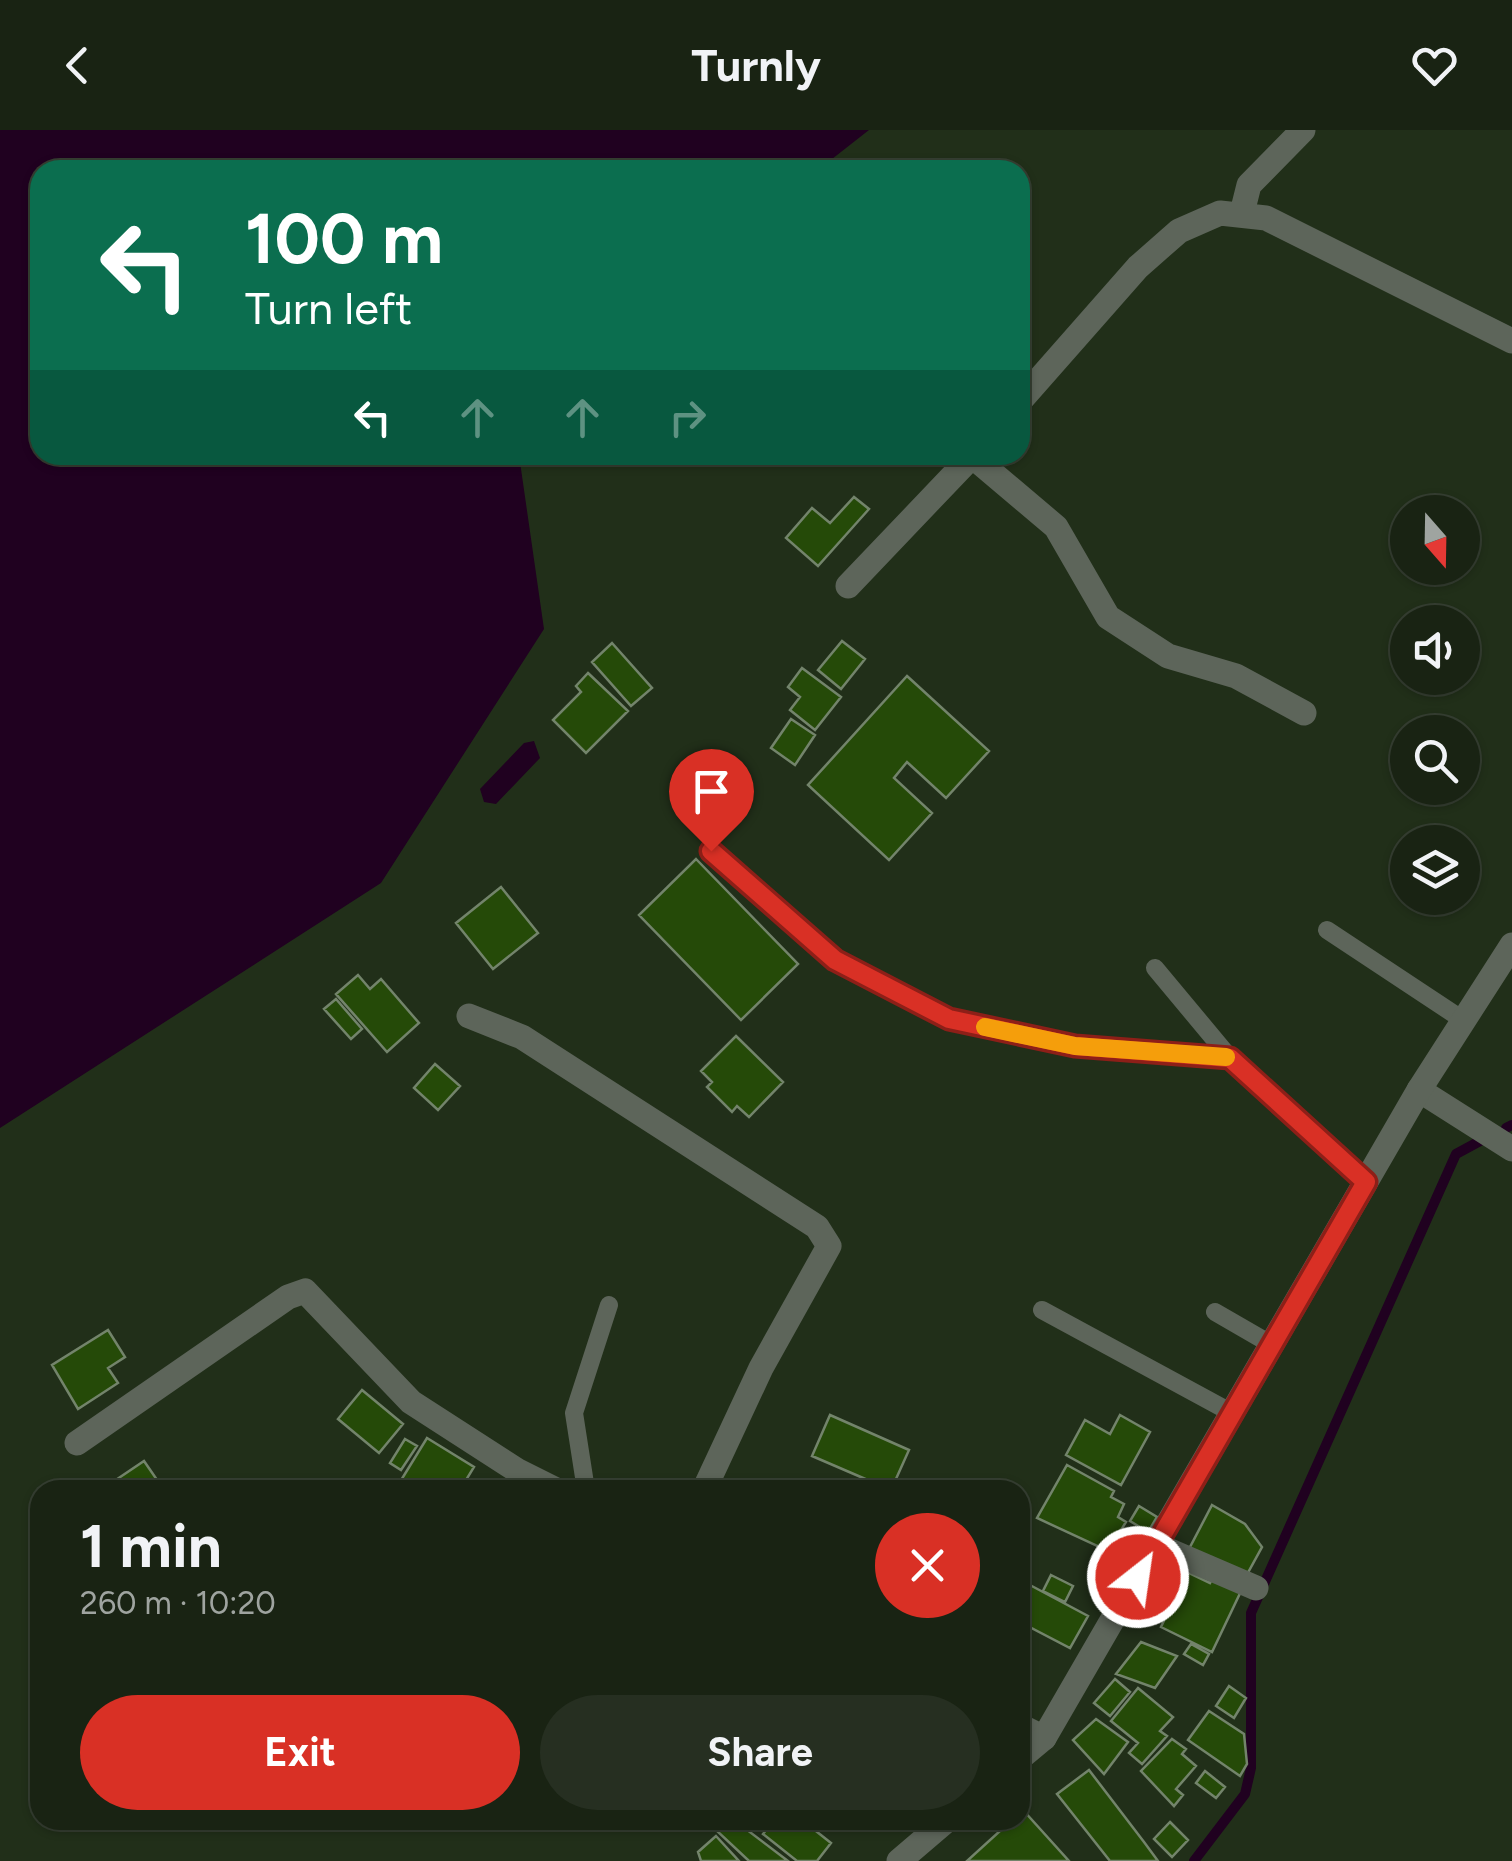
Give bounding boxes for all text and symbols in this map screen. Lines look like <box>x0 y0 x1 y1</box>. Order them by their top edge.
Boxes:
icon: back <box>50 38 105 93</box>
text: Turnly <box>691 38 821 92</box>
icon: heart <box>1407 38 1462 93</box>
text: 100 m <box>245 196 443 281</box>
icon: left <box>80 200 210 330</box>
text: Turn left <box>245 281 412 335</box>
icon: left <box>345 390 400 445</box>
icon: ahead <box>450 390 505 445</box>
icon: ahead <box>555 390 610 445</box>
icon: right <box>660 390 715 445</box>
north arrow <box>1390 495 1480 585</box>
map controls <box>1390 495 1480 915</box>
button: sound <box>1390 605 1480 695</box>
button: search <box>1390 715 1480 805</box>
pin <box>669 749 754 852</box>
icon: arrive <box>684 764 739 819</box>
button: layers <box>1390 825 1480 915</box>
text: 1 min <box>80 1510 222 1582</box>
button: close <box>875 1513 980 1618</box>
position arrow <box>1086 1525 1190 1629</box>
text: 260 m · 10:20 <box>80 1584 276 1622</box>
button: Exit <box>80 1695 520 1810</box>
button: Share <box>540 1695 980 1810</box>

